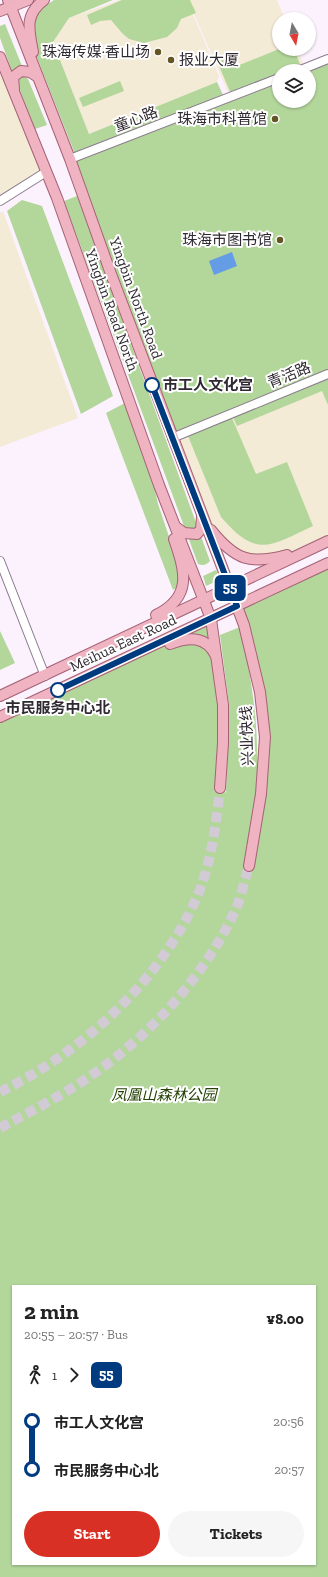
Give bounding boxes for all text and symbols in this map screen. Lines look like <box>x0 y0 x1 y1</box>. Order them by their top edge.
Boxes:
north arrow <box>272 12 316 56</box>
map controls <box>272 12 316 108</box>
place label: 珠海传媒·香山场 <box>42 43 150 61</box>
marker: 珠海传媒·香山场 <box>153 47 163 57</box>
place label: 报业大厦 <box>179 51 239 69</box>
marker: 报业大厦 <box>166 55 176 65</box>
button: layers <box>272 64 316 108</box>
street label: 童心路 <box>112 103 160 135</box>
place label: 珠海市科普馆 <box>177 110 267 128</box>
marker: 珠海市科普馆 <box>270 114 280 124</box>
place label: 珠海市图书馆 <box>182 231 272 249</box>
street label: Yingbin North Road <box>105 234 167 362</box>
marker: 珠海市图书馆 <box>275 235 285 245</box>
street label: Yingbin Road North <box>81 246 143 374</box>
street label: 青活路 <box>265 358 313 392</box>
place label: 市工人文化宫 <box>163 376 253 394</box>
marker: 市工人文化宫 <box>144 377 160 393</box>
line badge: 55 <box>212 575 248 601</box>
text: 55 <box>223 579 237 596</box>
street label: Meihua East Road <box>67 610 180 676</box>
marker: 市民服务中心北 <box>50 682 66 698</box>
place label: 市民服务中心北 <box>5 699 111 717</box>
street label: 兴业快线 <box>237 706 257 766</box>
park label: 凤凰山森林公园 <box>111 1086 218 1104</box>
text: 2 min <box>24 1298 79 1325</box>
text: ¥8.00 <box>266 1310 304 1328</box>
text: 20:55 – 20:57 · Bus <box>24 1327 128 1342</box>
icon: walk <box>24 1364 46 1386</box>
icon: forward <box>63 1364 85 1386</box>
text: 55 <box>99 1366 114 1383</box>
text: 1 <box>52 1368 57 1383</box>
text: 市工人文化宫 <box>54 1414 144 1432</box>
text: 20:56 <box>273 1414 304 1429</box>
text: 市民服务中心北 <box>54 1462 159 1480</box>
text: 20:57 <box>274 1462 304 1477</box>
button: Start <box>24 1511 160 1557</box>
button: Tickets <box>168 1511 304 1557</box>

